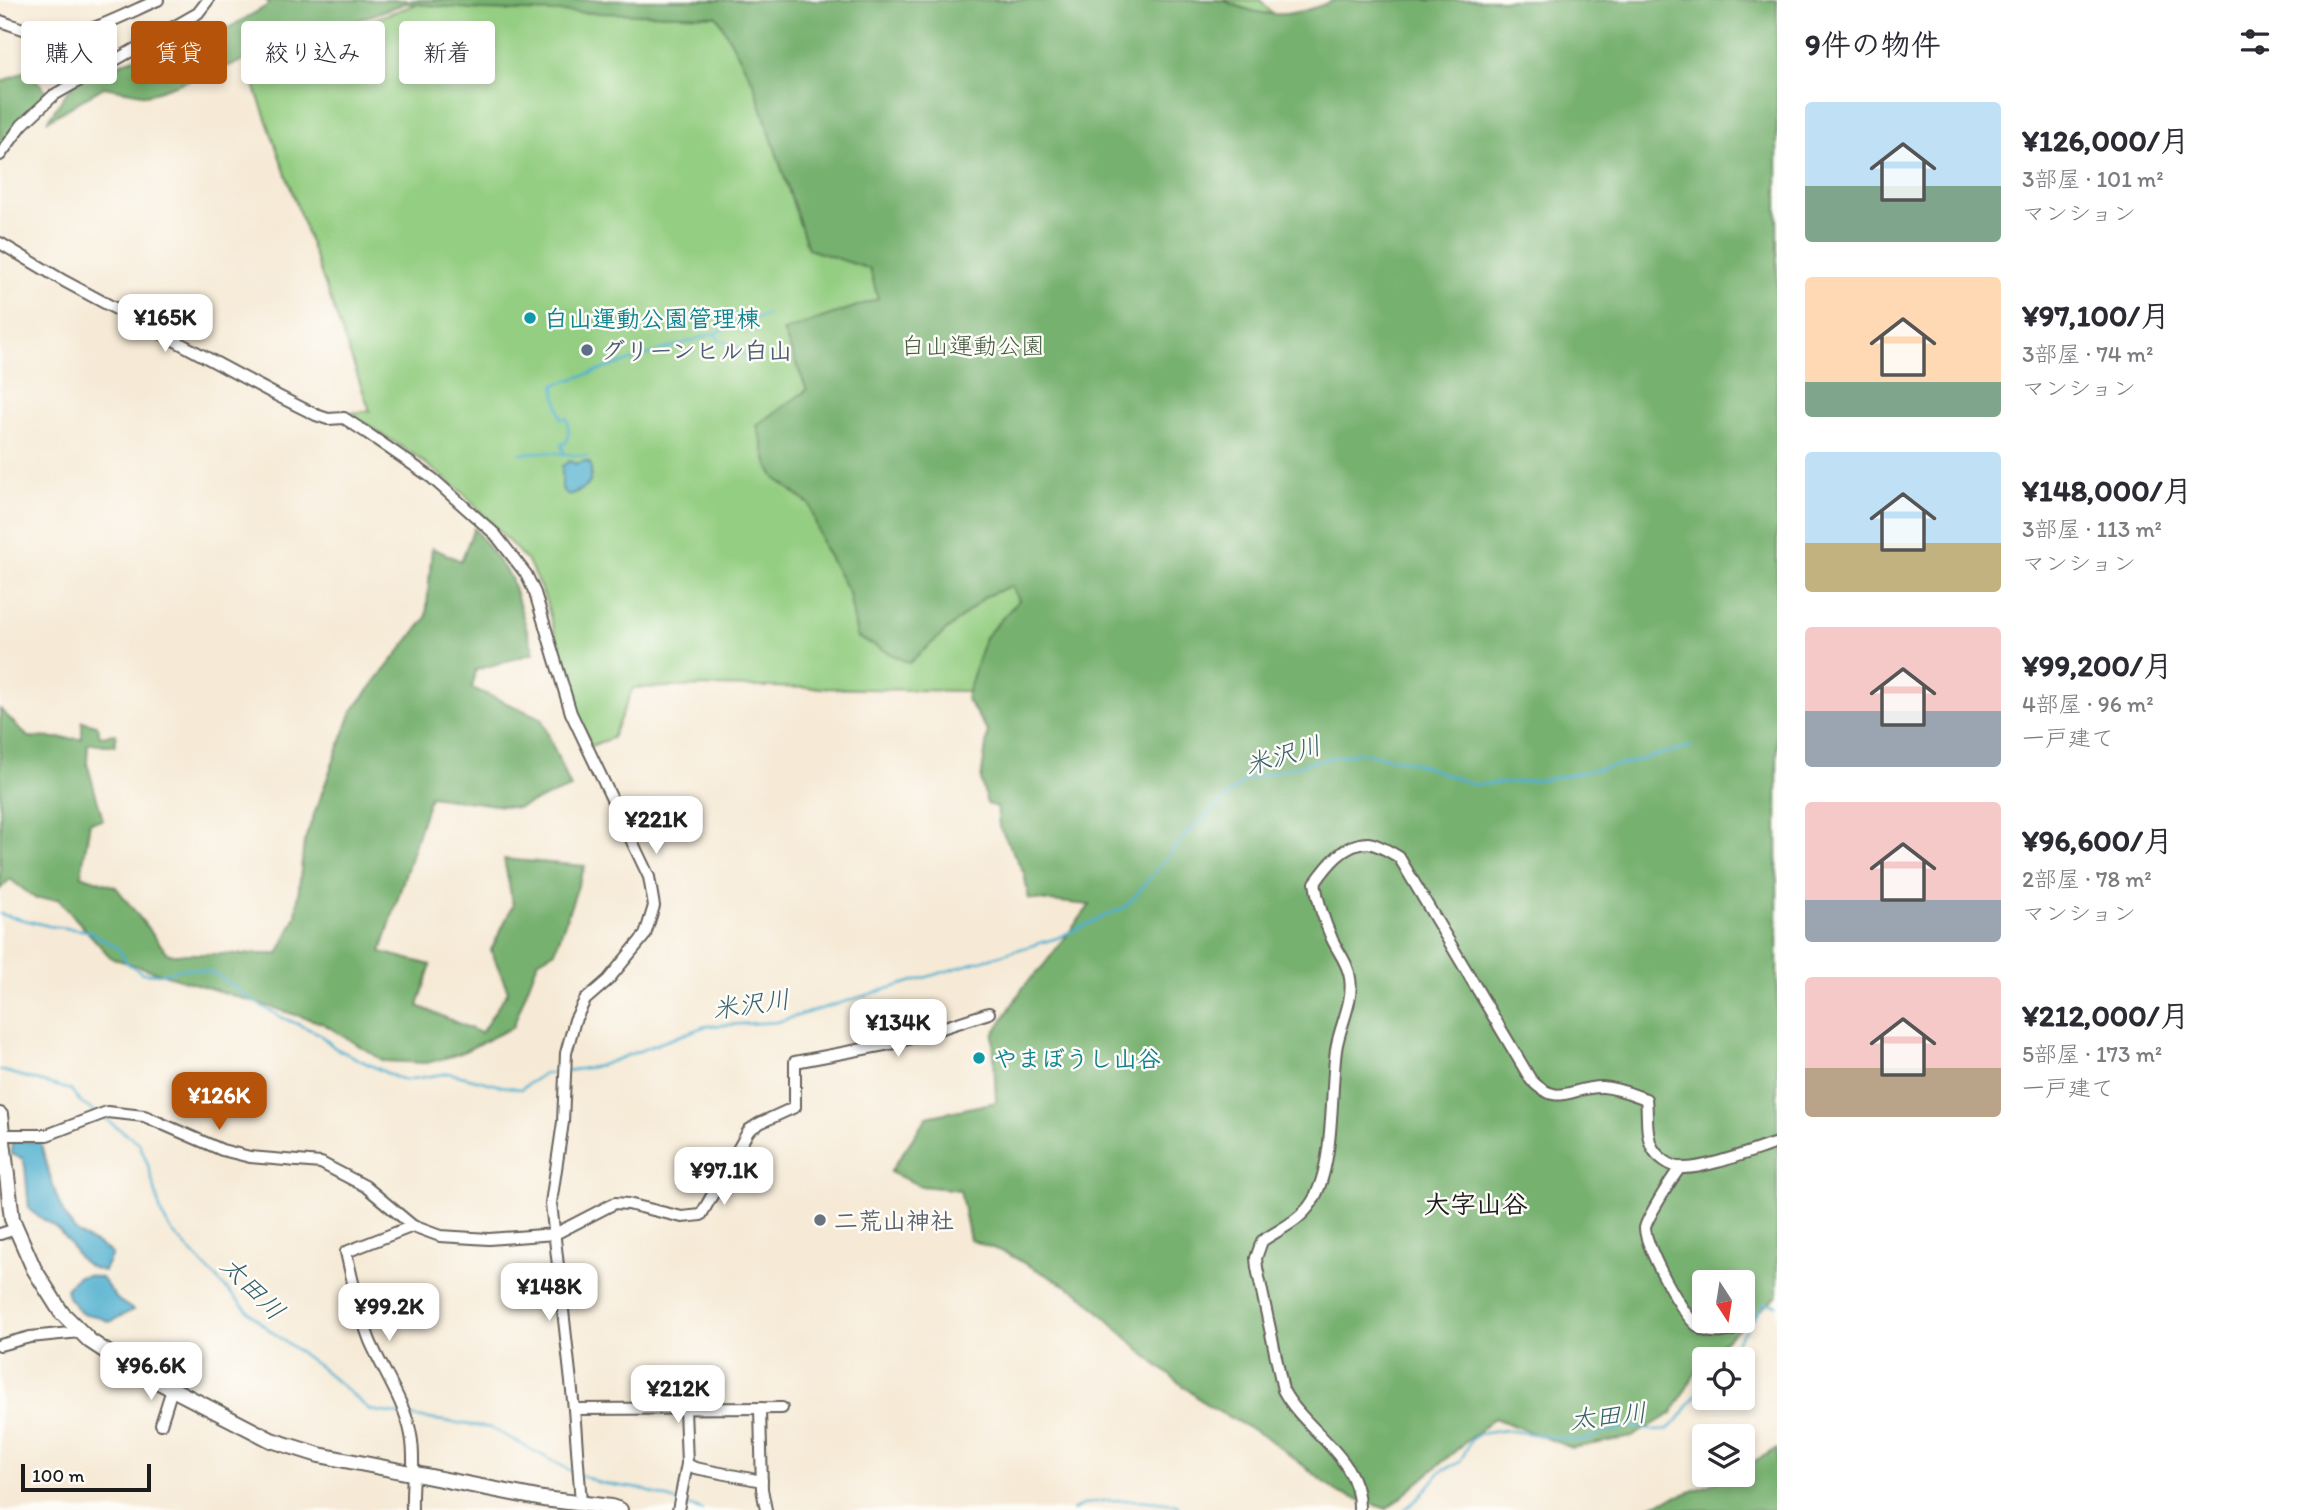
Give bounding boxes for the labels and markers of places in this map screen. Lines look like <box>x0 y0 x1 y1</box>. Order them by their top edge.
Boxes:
pin: ¥165K <box>116 294 214 354</box>
place label: 白山運動公園管理棟 <box>544 304 761 333</box>
marker: 白山運動公園管理棟 <box>522 310 538 326</box>
place label: グリーンヒル白山 <box>601 336 792 365</box>
marker: グリーンヒル白山 <box>579 342 595 358</box>
pin: ¥221K <box>607 796 705 856</box>
pin: ¥134K <box>849 1000 947 1059</box>
place label: やまぼうし山谷 <box>993 1044 1161 1073</box>
marker: やまぼうし山谷 <box>971 1050 987 1066</box>
pin: ¥126K <box>170 1072 268 1132</box>
pin: ¥97.1K <box>667 1148 781 1207</box>
place label: 二荒山神社 <box>834 1206 954 1235</box>
marker: 二荒山神社 <box>812 1212 828 1228</box>
pin: ¥148K <box>500 1264 598 1323</box>
pin: ¥99.2K <box>332 1284 446 1343</box>
pin: ¥96.6K <box>94 1342 208 1402</box>
pin: ¥212K <box>629 1366 727 1425</box>

